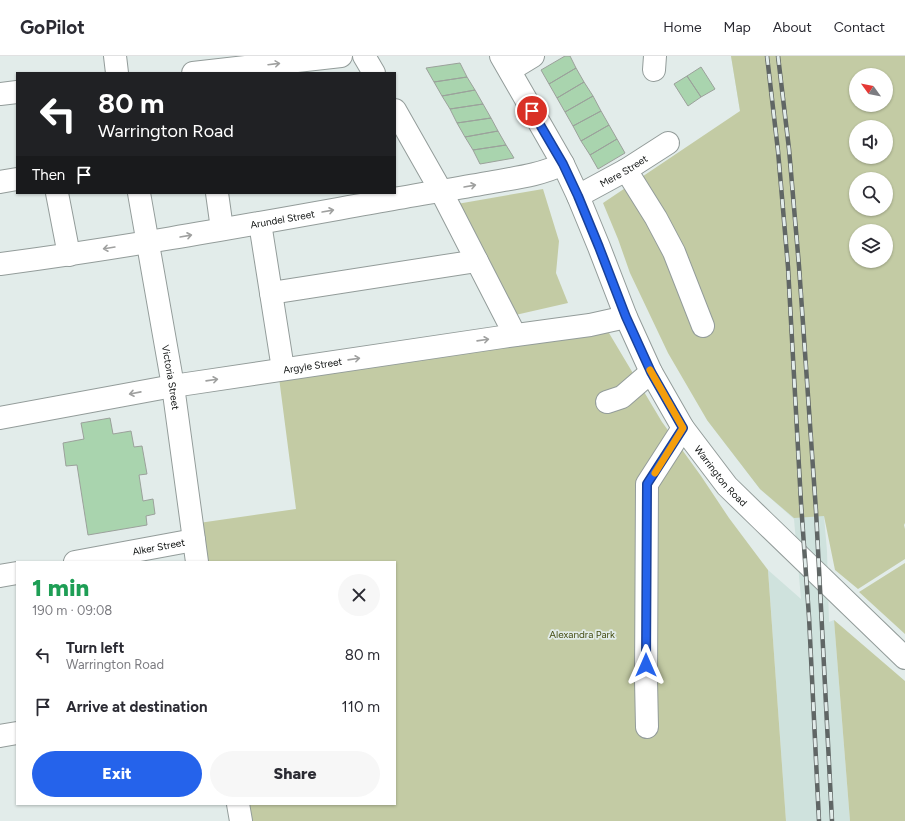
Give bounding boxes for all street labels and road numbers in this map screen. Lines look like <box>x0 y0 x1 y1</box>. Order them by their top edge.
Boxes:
street label: Mere Street <box>597 152 650 190</box>
street label: Arundel Street <box>249 207 316 231</box>
street label: Victoria Street <box>159 344 182 411</box>
street label: Argyle Street <box>282 355 343 377</box>
street label: Warrington Road <box>691 443 750 509</box>
street label: Alker Street <box>131 536 186 558</box>

